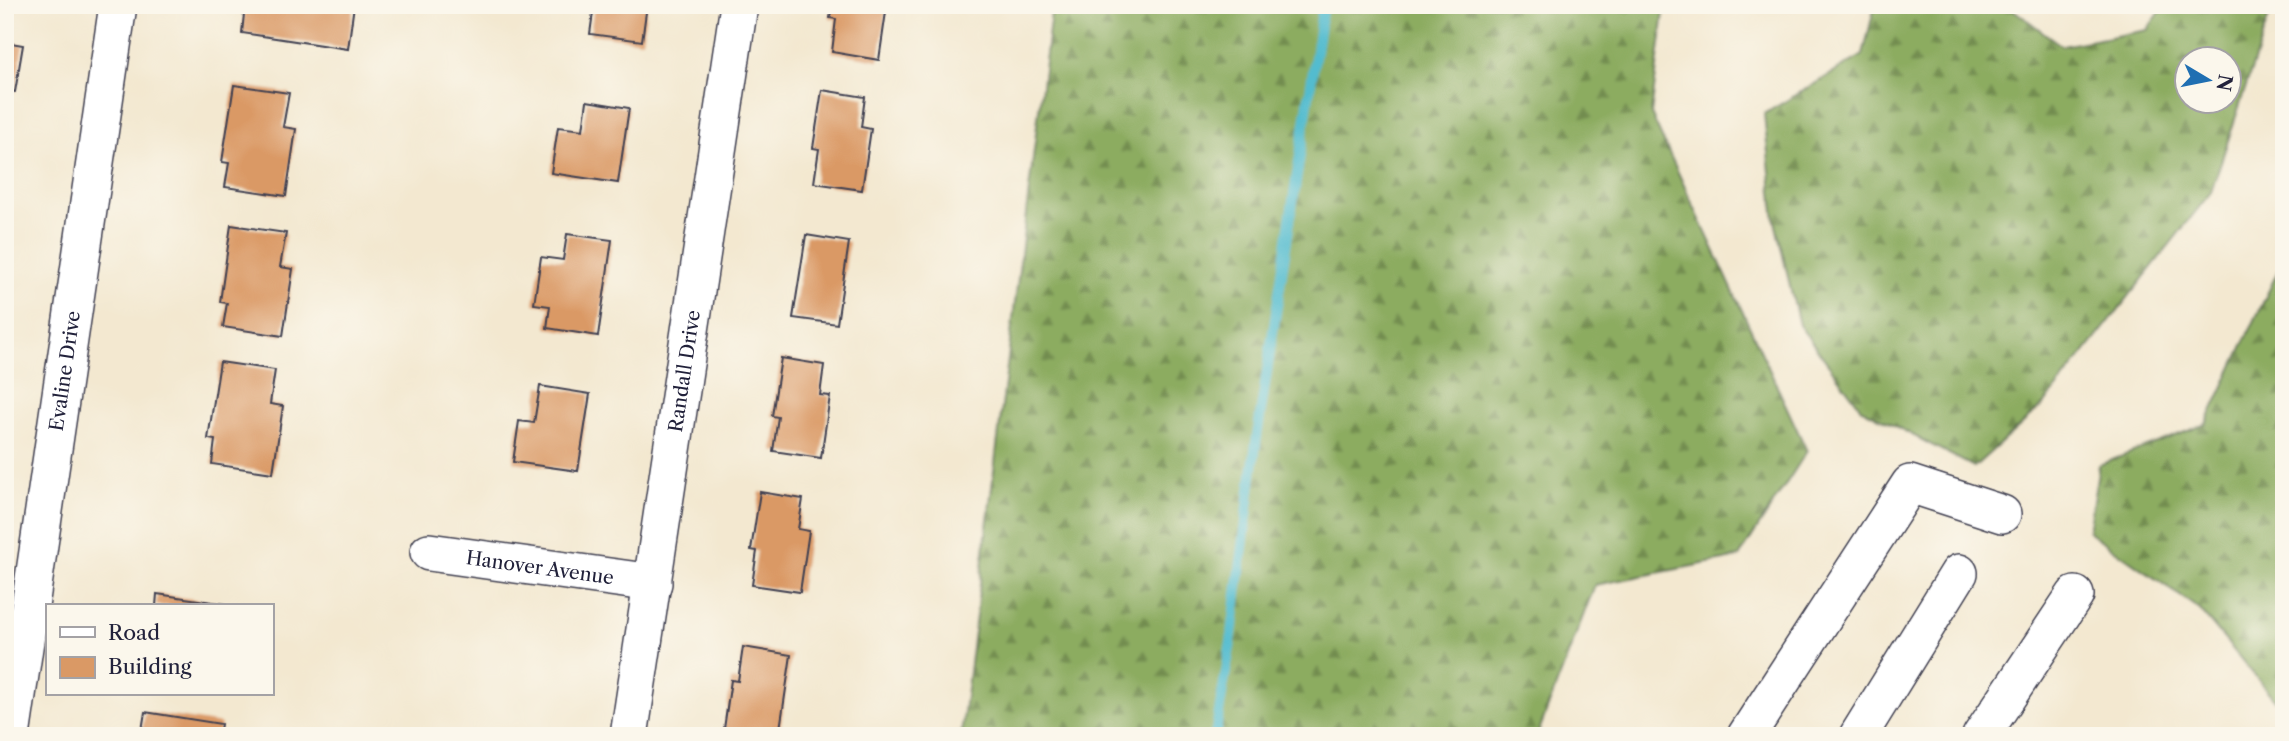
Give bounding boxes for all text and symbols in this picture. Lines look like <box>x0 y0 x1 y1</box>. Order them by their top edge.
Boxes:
north arrow <box>2174 46 2244 116</box>
text: N <box>2211 73 2237 93</box>
street label: Randall Drive <box>663 308 704 434</box>
street label: Evaline Drive <box>44 309 85 433</box>
street label: Hanover Avenue <box>465 546 615 589</box>
legend <box>46 604 273 696</box>
text: Road <box>108 620 160 645</box>
text: Building <box>108 654 193 679</box>

